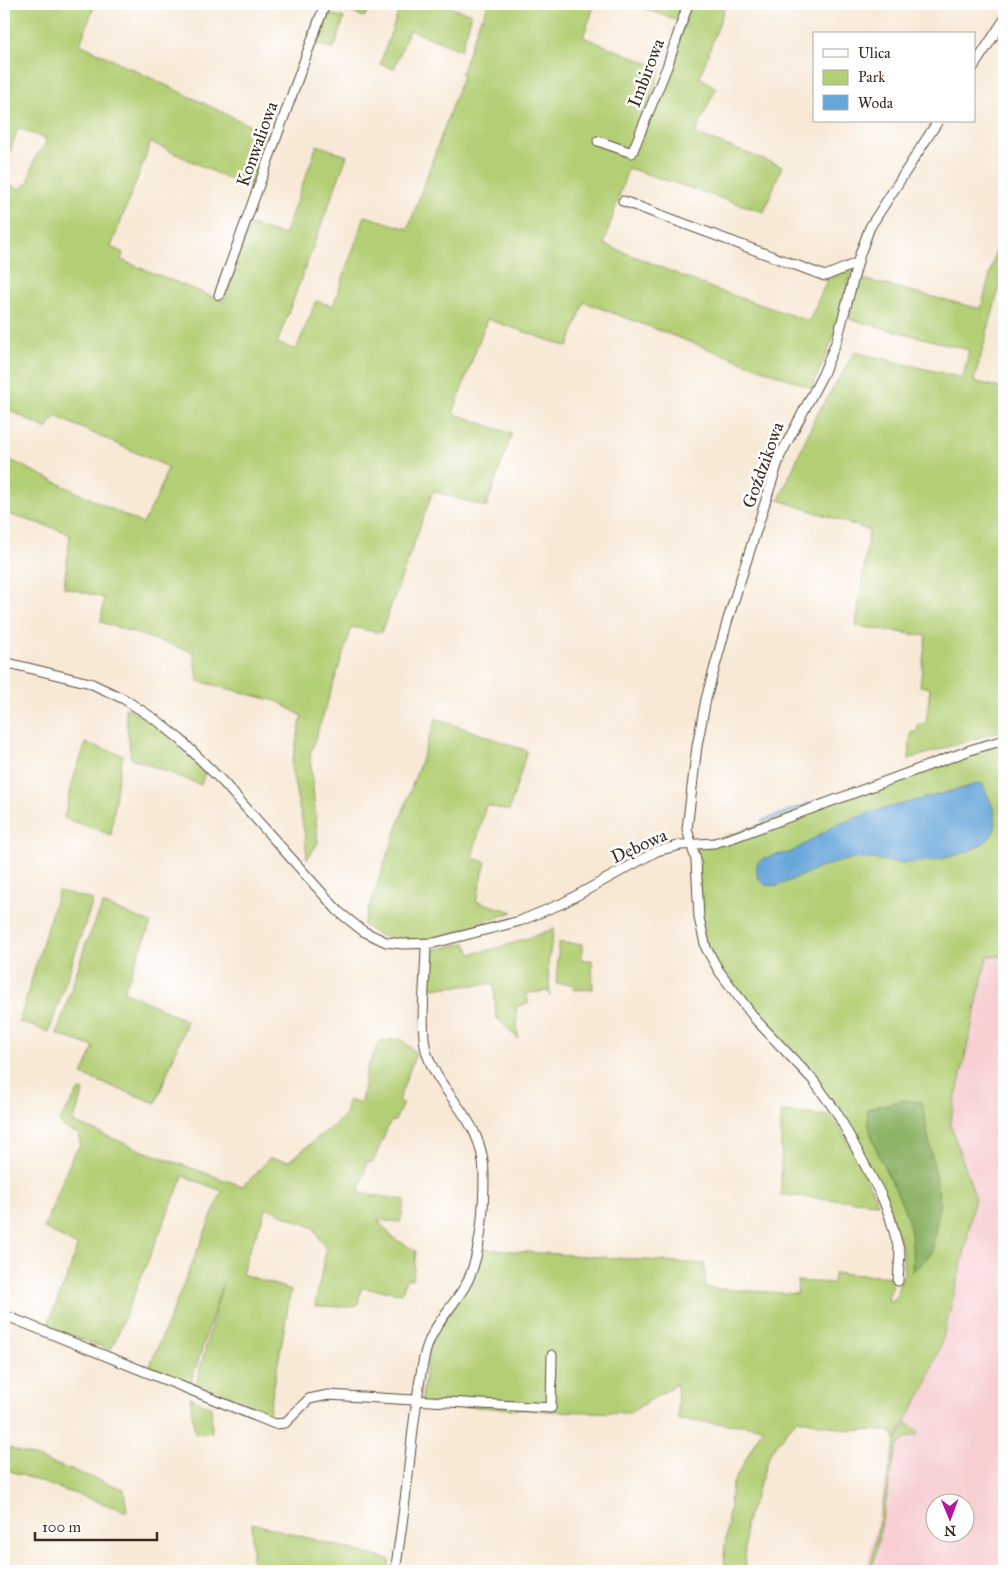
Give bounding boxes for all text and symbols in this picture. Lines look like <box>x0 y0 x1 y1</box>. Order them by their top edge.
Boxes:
legend <box>813 32 976 122</box>
street label: Imbirowa <box>623 35 669 110</box>
text: Ulica <box>858 44 891 62</box>
text: Park <box>858 68 885 86</box>
text: Woda <box>858 94 894 112</box>
street label: Konwaliowa <box>231 98 283 189</box>
street label: Goździkowa <box>737 419 789 511</box>
street label: Dębowa <box>608 824 671 868</box>
north arrow <box>926 1492 976 1542</box>
scale bar <box>35 1510 158 1542</box>
text: 100 m <box>42 1518 82 1536</box>
text: N <box>944 1522 956 1539</box>

